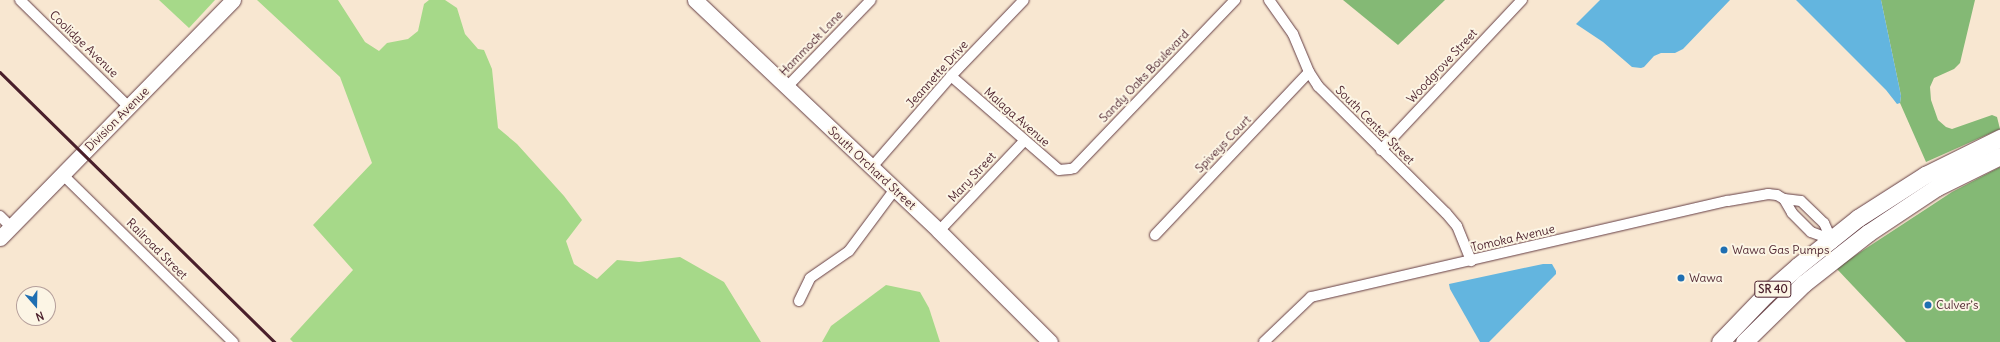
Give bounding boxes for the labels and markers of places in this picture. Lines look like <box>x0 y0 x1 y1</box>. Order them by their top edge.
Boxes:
place label: Wawa Gas Pumps <box>1732 243 1829 257</box>
marker: Wawa Gas Pumps <box>1719 245 1729 255</box>
place label: Wawa <box>1689 271 1723 285</box>
marker: Wawa <box>1676 273 1686 283</box>
place label: Culver's <box>1936 298 1978 312</box>
marker: Culver's <box>1923 300 1933 310</box>

